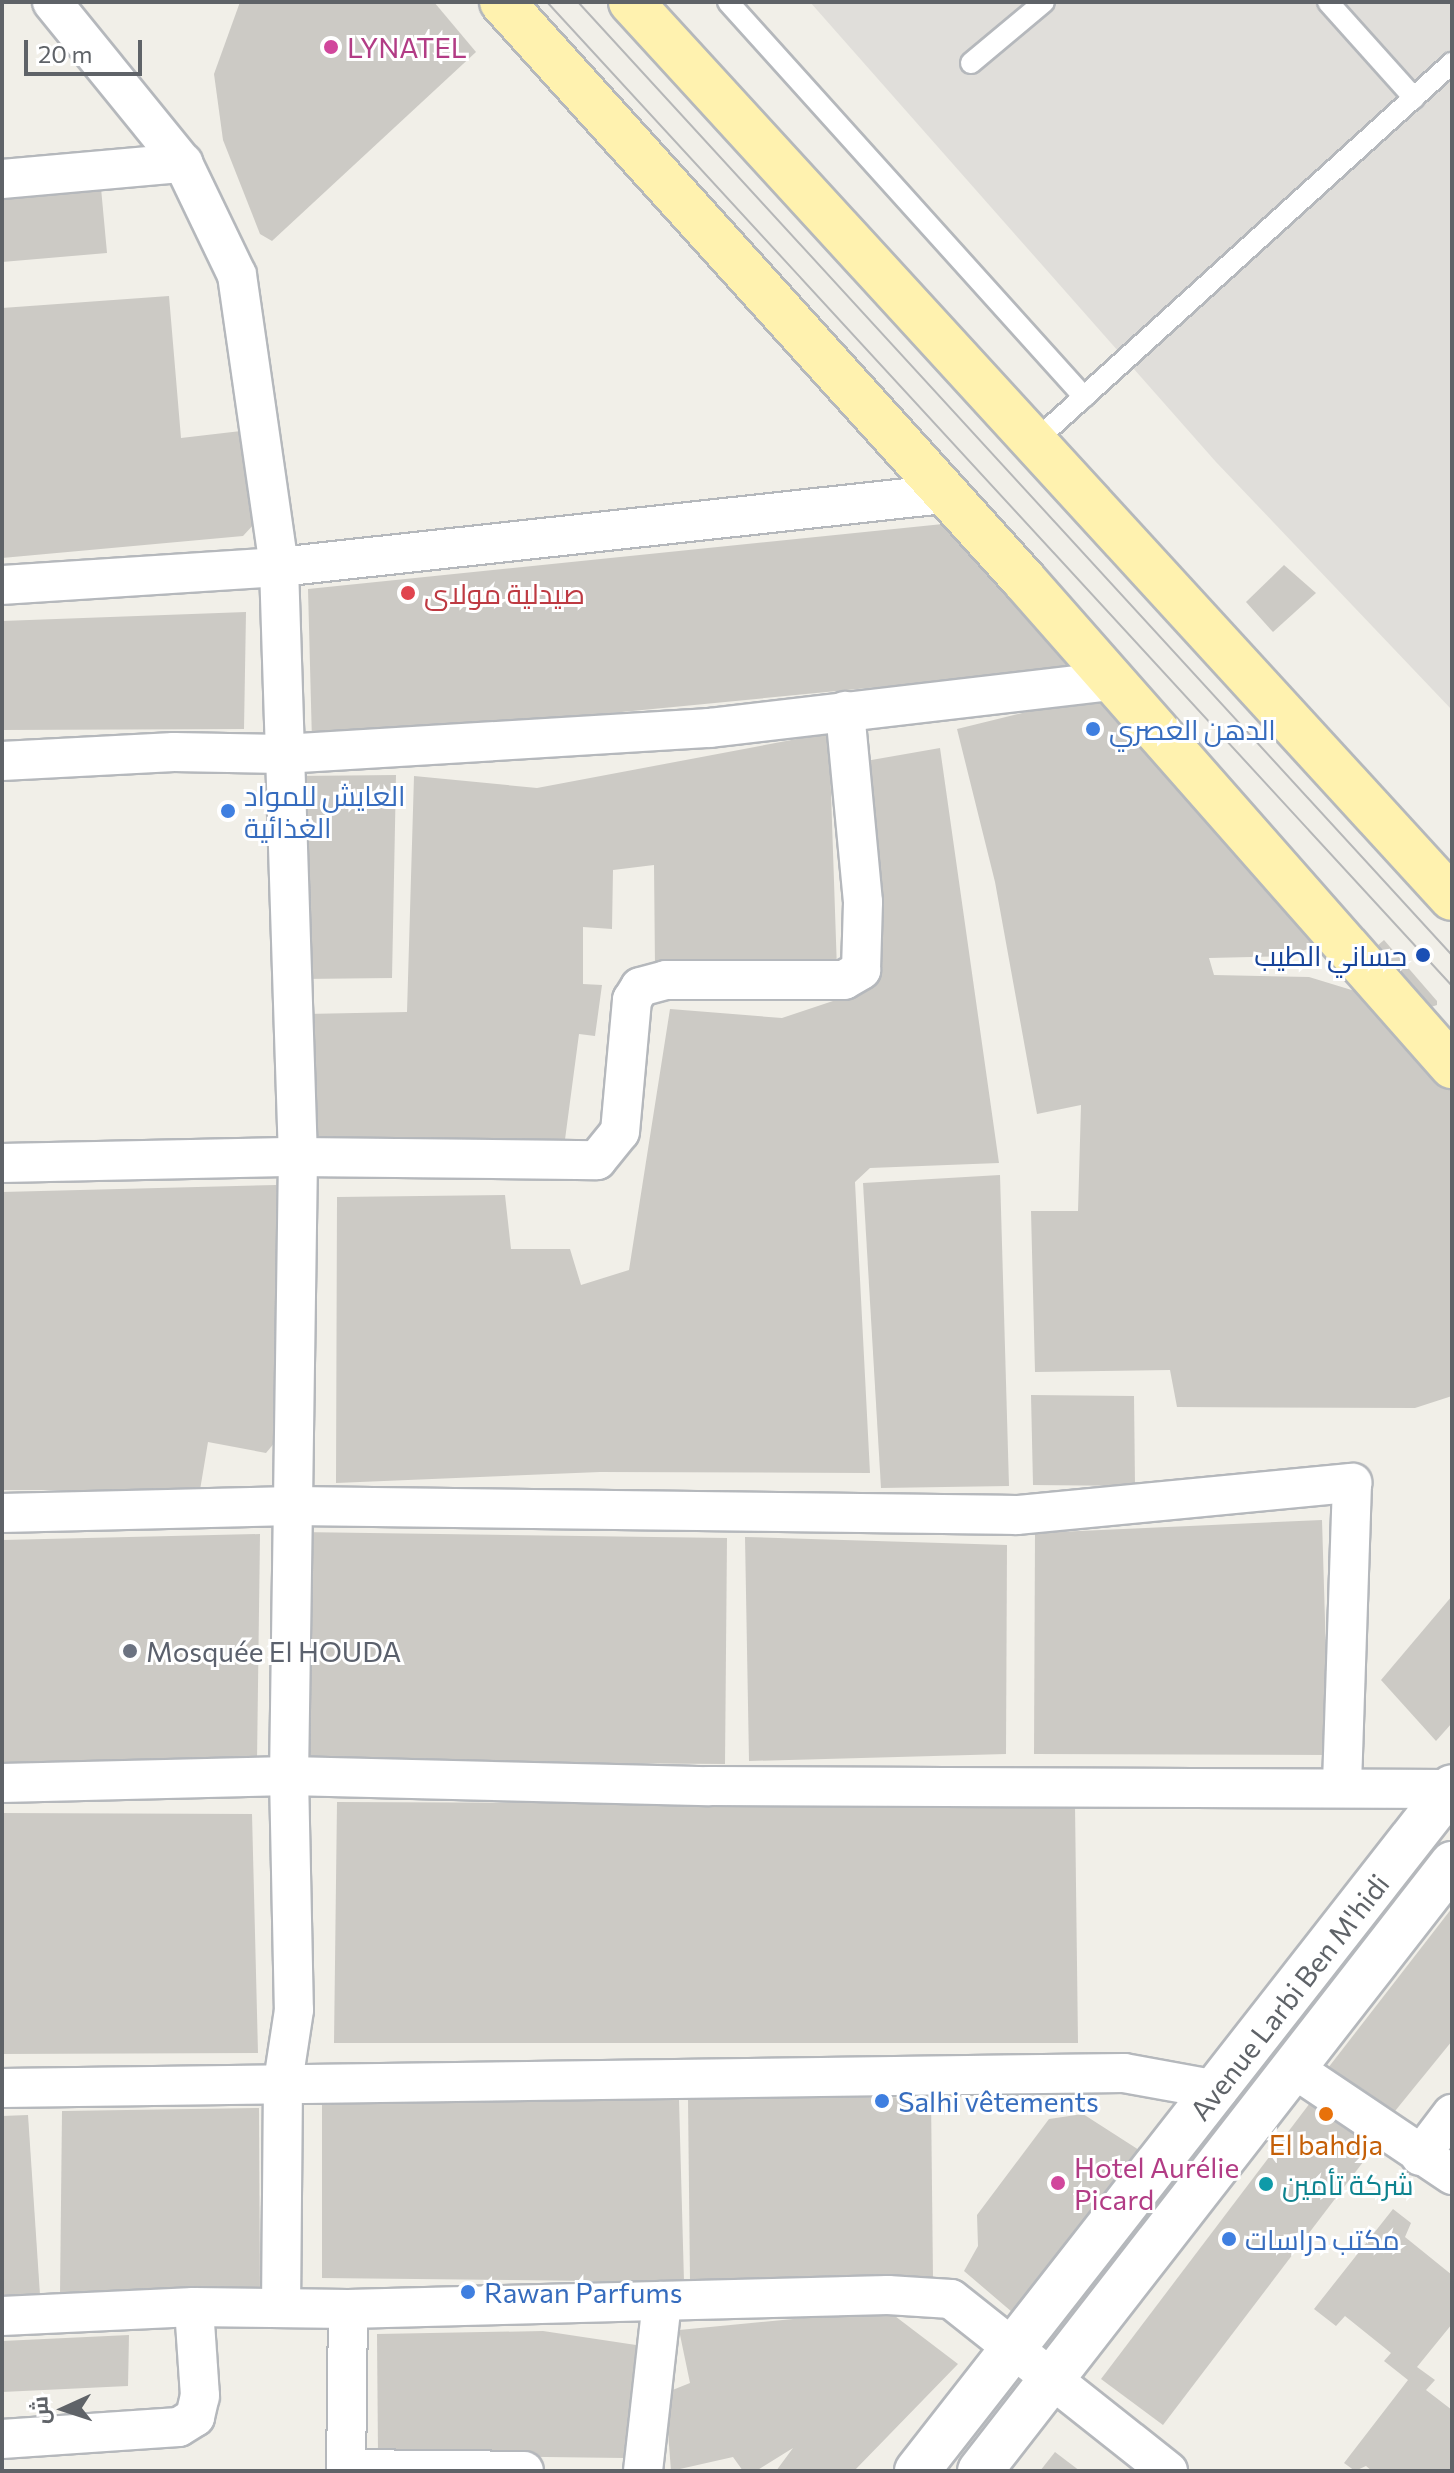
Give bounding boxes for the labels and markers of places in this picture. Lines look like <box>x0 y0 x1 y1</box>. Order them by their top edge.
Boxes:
place label: LYNATEL <box>347 30 467 64</box>
marker: LYNATEL <box>322 38 340 56</box>
place label: صيدلية مولاى <box>424 576 585 610</box>
marker: صيدلية مولاى <box>399 584 417 602</box>
place label: الدهن العصري <box>1109 712 1276 746</box>
marker: الدهن العصري <box>1084 720 1102 738</box>
place label: العايش للمواد الغذائية <box>244 778 405 844</box>
marker: العايش للمواد الغذائية <box>219 802 237 820</box>
place label: حساني الطيب <box>1254 938 1407 972</box>
marker: حساني الطيب <box>1414 946 1432 964</box>
place label: Mosquée El HOUDA <box>146 1634 401 1668</box>
marker: Mosquée El HOUDA <box>121 1642 139 1660</box>
place label: Salhi vêtements <box>898 2084 1099 2118</box>
marker: Salhi vêtements <box>873 2092 891 2110</box>
marker: El bahdja <box>1317 2105 1335 2123</box>
place label: El bahdja <box>1269 2127 1383 2161</box>
place label: Hotel Aurélie Picard <box>1074 2150 1239 2216</box>
place label: شركة تأمين <box>1282 2167 1414 2201</box>
marker: Hotel Aurélie Picard <box>1049 2174 1067 2192</box>
marker: شركة تأمين <box>1257 2175 1275 2193</box>
place label: مكتب دراسات <box>1245 2222 1400 2256</box>
marker: مكتب دراسات <box>1220 2230 1238 2248</box>
place label: Rawan Parfums <box>484 2275 682 2309</box>
marker: Rawan Parfums <box>459 2283 477 2301</box>

